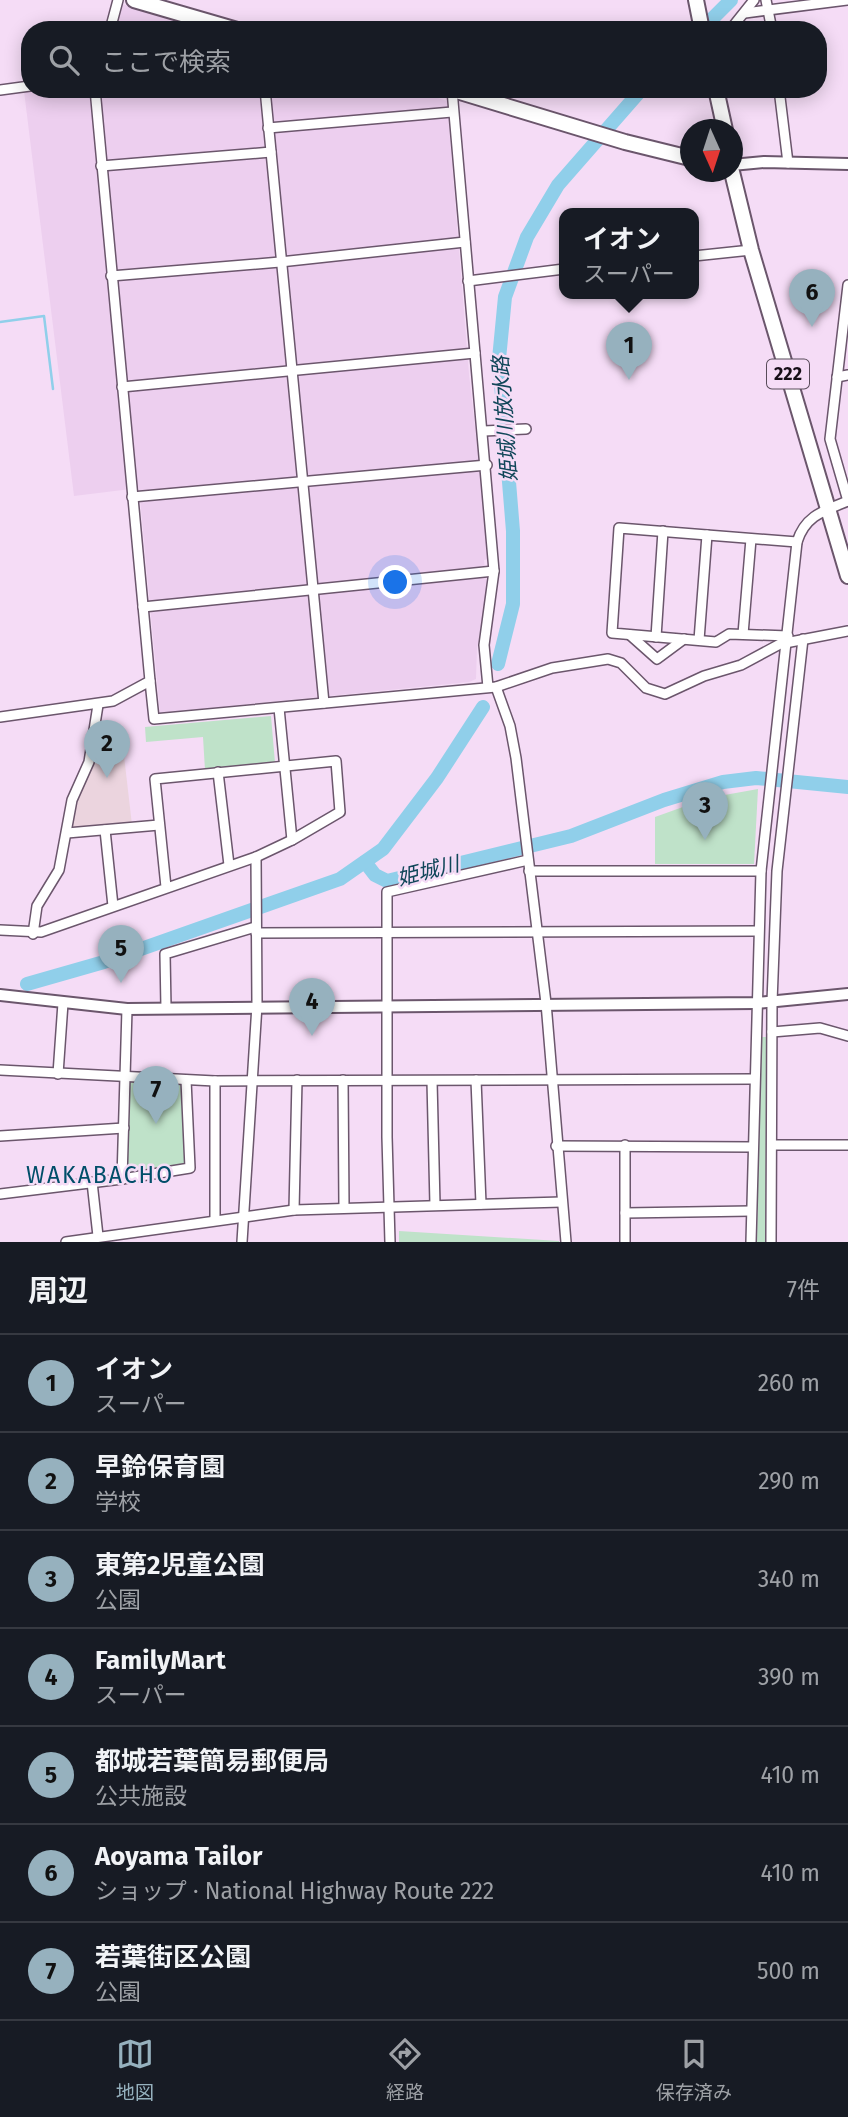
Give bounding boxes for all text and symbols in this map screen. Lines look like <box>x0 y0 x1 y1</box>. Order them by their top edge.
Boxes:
search box <box>21 21 827 98</box>
icon: search <box>45 41 83 79</box>
text: ここで検索 <box>101 47 231 78</box>
north arrow <box>680 119 743 182</box>
popup <box>559 208 699 299</box>
text: イオン <box>583 224 661 255</box>
text: スーパー <box>583 260 675 288</box>
pin: 6 <box>789 269 835 327</box>
pin: 1 <box>606 322 652 380</box>
water label: 姫城川放水路 <box>487 353 522 483</box>
road number: 222 <box>767 360 809 388</box>
your location <box>378 565 412 599</box>
pin: 2 <box>84 720 130 778</box>
pin: 3 <box>682 782 728 840</box>
water label: 姫城川 <box>394 850 464 891</box>
pin: 5 <box>98 925 144 983</box>
pin: 4 <box>289 978 335 1036</box>
pin: 7 <box>133 1066 179 1124</box>
district label: WAKABACHO <box>26 1161 174 1189</box>
text: 周辺 <box>28 1273 88 1309</box>
text: 7件 <box>787 1276 820 1304</box>
text: イオン <box>95 1354 173 1385</box>
text: 1 <box>46 1369 56 1397</box>
text: 260 m <box>758 1369 820 1397</box>
text: スーパー <box>95 1390 187 1418</box>
text: 早鈴保育園 <box>95 1452 225 1483</box>
text: 2 <box>45 1467 57 1495</box>
text: 290 m <box>758 1467 820 1495</box>
text: 学校 <box>95 1488 141 1516</box>
text: 東第2児童公園 <box>95 1550 264 1581</box>
text: 3 <box>45 1565 57 1593</box>
text: 340 m <box>758 1565 820 1593</box>
text: 公園 <box>95 1586 141 1614</box>
text: FamilyMart <box>95 1645 226 1676</box>
text: 4 <box>45 1663 58 1691</box>
text: 390 m <box>758 1663 820 1691</box>
text: スーパー <box>95 1681 187 1709</box>
text: 都城若葉簡易郵便局 <box>95 1746 329 1777</box>
text: 5 <box>45 1761 57 1789</box>
text: 410 m <box>760 1761 820 1789</box>
text: 公共施設 <box>95 1782 187 1810</box>
text: Aoyama Tailor <box>95 1841 262 1872</box>
text: 6 <box>45 1859 57 1887</box>
text: 410 m <box>760 1859 820 1887</box>
text: ショップ · National Highway Route 222 <box>95 1877 494 1905</box>
text: 若葉街区公園 <box>95 1942 251 1973</box>
text: 7 <box>46 1957 56 1985</box>
text: 500 m <box>757 1957 820 1985</box>
text: 公園 <box>95 1978 141 2006</box>
tab: 地図 <box>116 2035 154 2104</box>
tab: 経路 <box>386 2035 424 2104</box>
tab: 保存済み <box>656 2035 732 2104</box>

